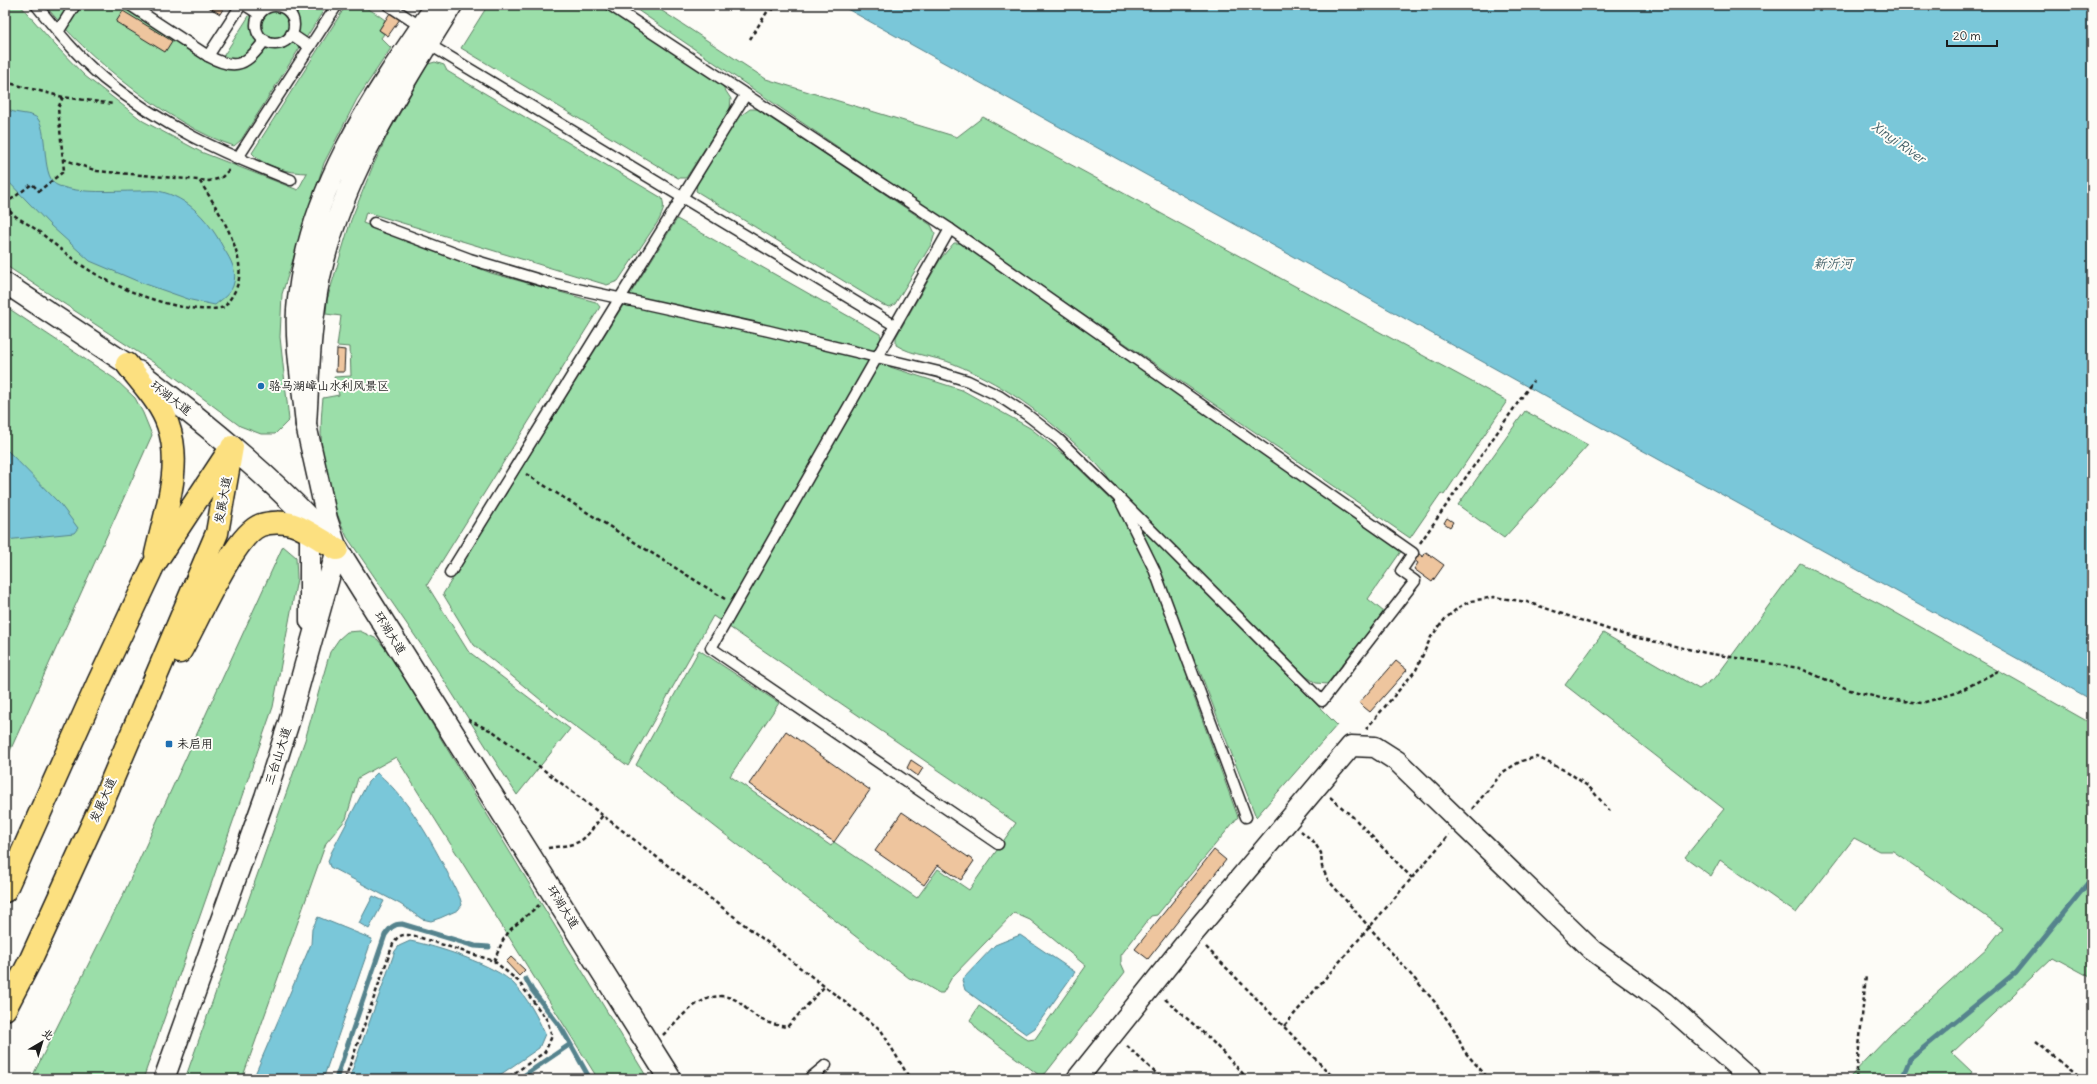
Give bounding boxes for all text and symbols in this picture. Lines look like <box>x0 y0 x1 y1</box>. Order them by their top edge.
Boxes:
scale bar <box>1947 22 1997 48</box>
text: 20 m <box>1953 28 1981 43</box>
water label: Xinyi River <box>1869 118 1930 168</box>
water label: 新沂河 <box>1813 255 1854 272</box>
street label: 环湖大道 <box>148 377 195 418</box>
place label: 骆马湖嶂山水利风景区 <box>269 378 389 393</box>
marker: 骆马湖嶂山水利风景区 <box>256 381 266 391</box>
street label: 发展大道 <box>211 475 234 525</box>
street label: 环湖大道 <box>371 608 410 657</box>
street label: 三台山大道 <box>261 725 294 787</box>
place label: 未启用 <box>177 736 213 751</box>
marker: 未启用 <box>164 739 174 749</box>
street label: 发展大道 <box>86 775 119 825</box>
street label: 环湖大道 <box>544 882 583 931</box>
north arrow <box>22 1022 62 1062</box>
text: 北 <box>40 1025 57 1043</box>

